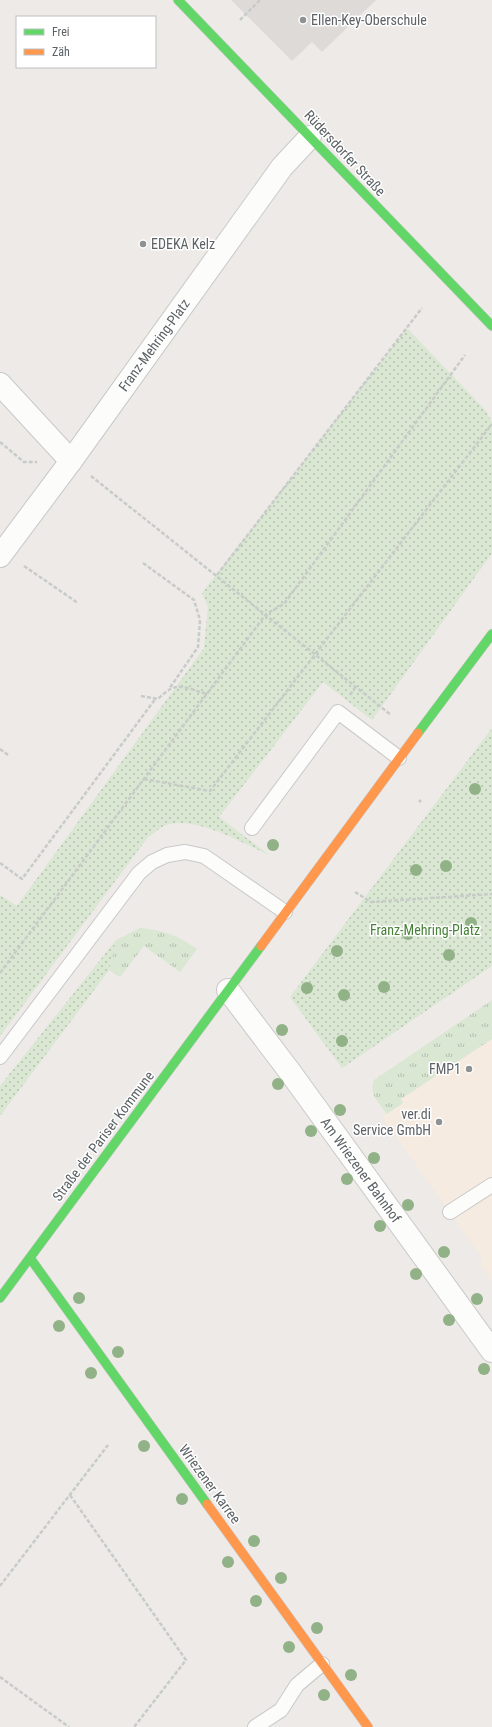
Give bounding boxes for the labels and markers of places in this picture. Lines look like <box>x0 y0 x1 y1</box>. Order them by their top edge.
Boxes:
place label: Ellen-Key-Oberschule <box>311 12 427 28</box>
marker: Ellen-Key-Oberschule <box>298 15 308 25</box>
place label: EDEKA Kelz <box>151 236 215 252</box>
marker: EDEKA Kelz <box>138 239 148 249</box>
place label: FMP1 <box>429 1061 461 1077</box>
marker: FMP1 <box>464 1064 474 1074</box>
place label: ver.di Service GmbH <box>353 1106 431 1138</box>
marker: ver.di Service GmbH <box>434 1117 444 1127</box>

